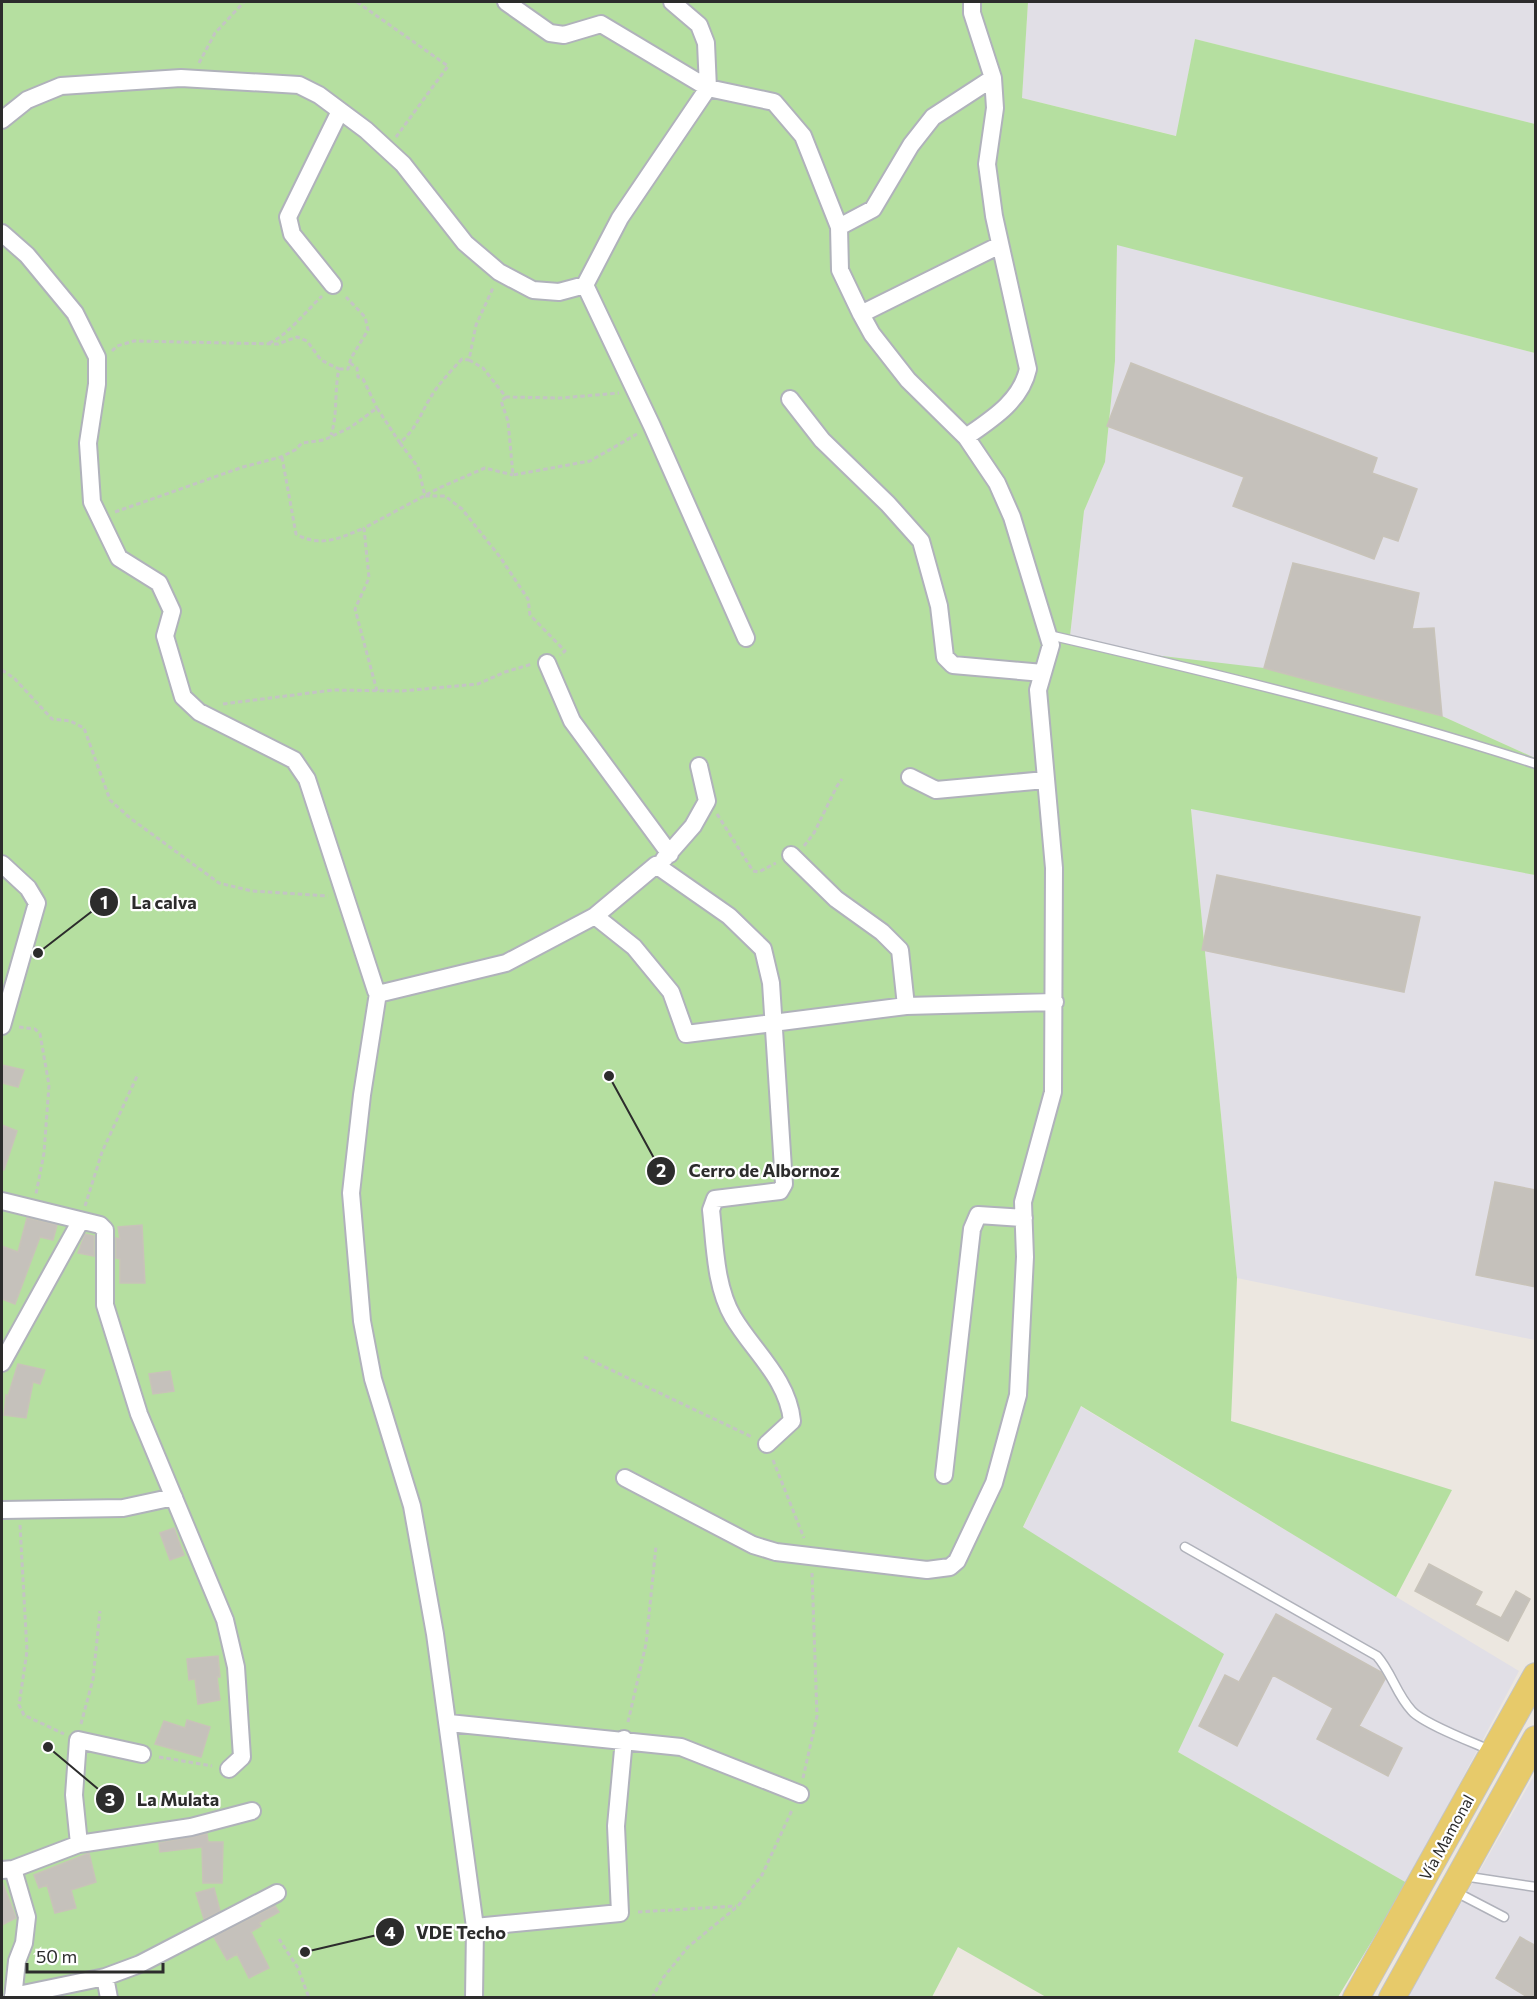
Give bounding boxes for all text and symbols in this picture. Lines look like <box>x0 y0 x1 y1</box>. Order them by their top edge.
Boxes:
callout: La calva <box>89 884 209 920</box>
text: 1 <box>100 891 108 913</box>
text: La calva <box>131 891 197 913</box>
callout: Cerro de Albornoz <box>646 1153 852 1189</box>
text: 2 <box>656 1159 666 1181</box>
text: Cerro de Albornoz <box>688 1159 840 1181</box>
callout: La Mulata <box>95 1781 231 1817</box>
text: 3 <box>105 1788 115 1810</box>
text: La Mulata <box>137 1788 219 1810</box>
street label: Vía Mamonal <box>1415 1791 1477 1883</box>
callout: VDE Techo <box>375 1914 518 1950</box>
text: 4 <box>384 1921 396 1943</box>
text: VDE Techo <box>416 1921 506 1943</box>
scale bar <box>27 1936 164 1974</box>
text: 50 m <box>36 1945 77 1967</box>

